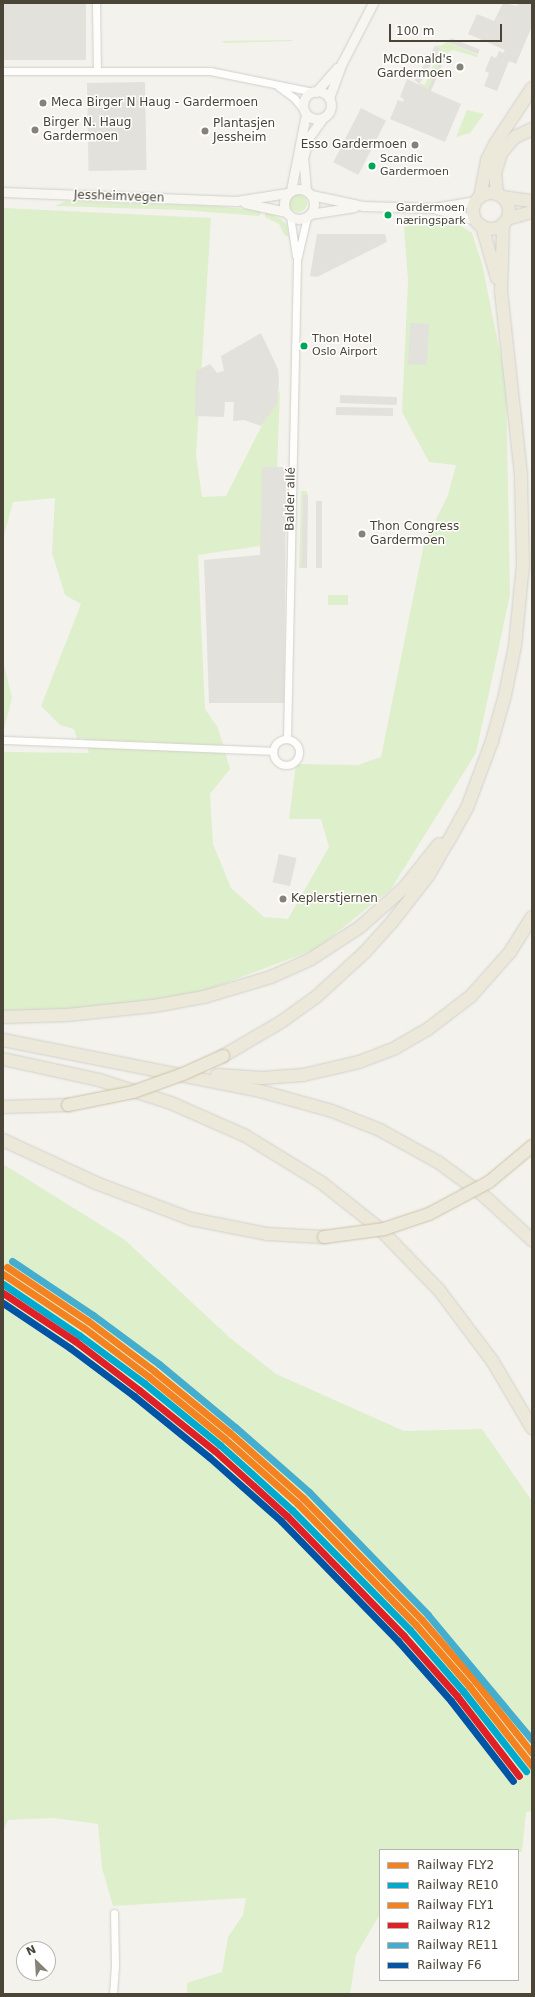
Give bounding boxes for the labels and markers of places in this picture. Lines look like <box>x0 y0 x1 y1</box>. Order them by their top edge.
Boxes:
place label: McDonald's Gardermoen <box>377 53 452 81</box>
marker: McDonald's Gardermoen <box>455 62 465 72</box>
place label: Meca Birger N Haug - Gardermoen <box>51 96 258 110</box>
marker: Meca Birger N Haug - Gardermoen <box>38 98 48 108</box>
place label: Birger N. Haug Gardermoen <box>43 116 131 144</box>
place label: Plantasjen Jessheim <box>213 117 275 145</box>
marker: Birger N. Haug Gardermoen <box>30 125 40 135</box>
marker: Plantasjen Jessheim <box>200 126 210 136</box>
place label: Esso Gardermoen <box>301 138 407 152</box>
marker: Esso Gardermoen <box>410 140 420 150</box>
place label: Scandic Gardermoen <box>380 153 449 179</box>
marker: Scandic Gardermoen <box>367 161 377 171</box>
place label: Gardermoen næringspark <box>396 202 466 228</box>
marker: Gardermoen næringspark <box>383 210 393 220</box>
place label: Thon Hotel Oslo Airport <box>312 333 377 359</box>
marker: Thon Hotel Oslo Airport <box>299 341 309 351</box>
place label: Thon Congress Gardermoen <box>370 520 459 548</box>
marker: Thon Congress Gardermoen <box>357 529 367 539</box>
place label: Keplerstjernen <box>291 892 378 906</box>
marker: Keplerstjernen <box>278 894 288 904</box>

